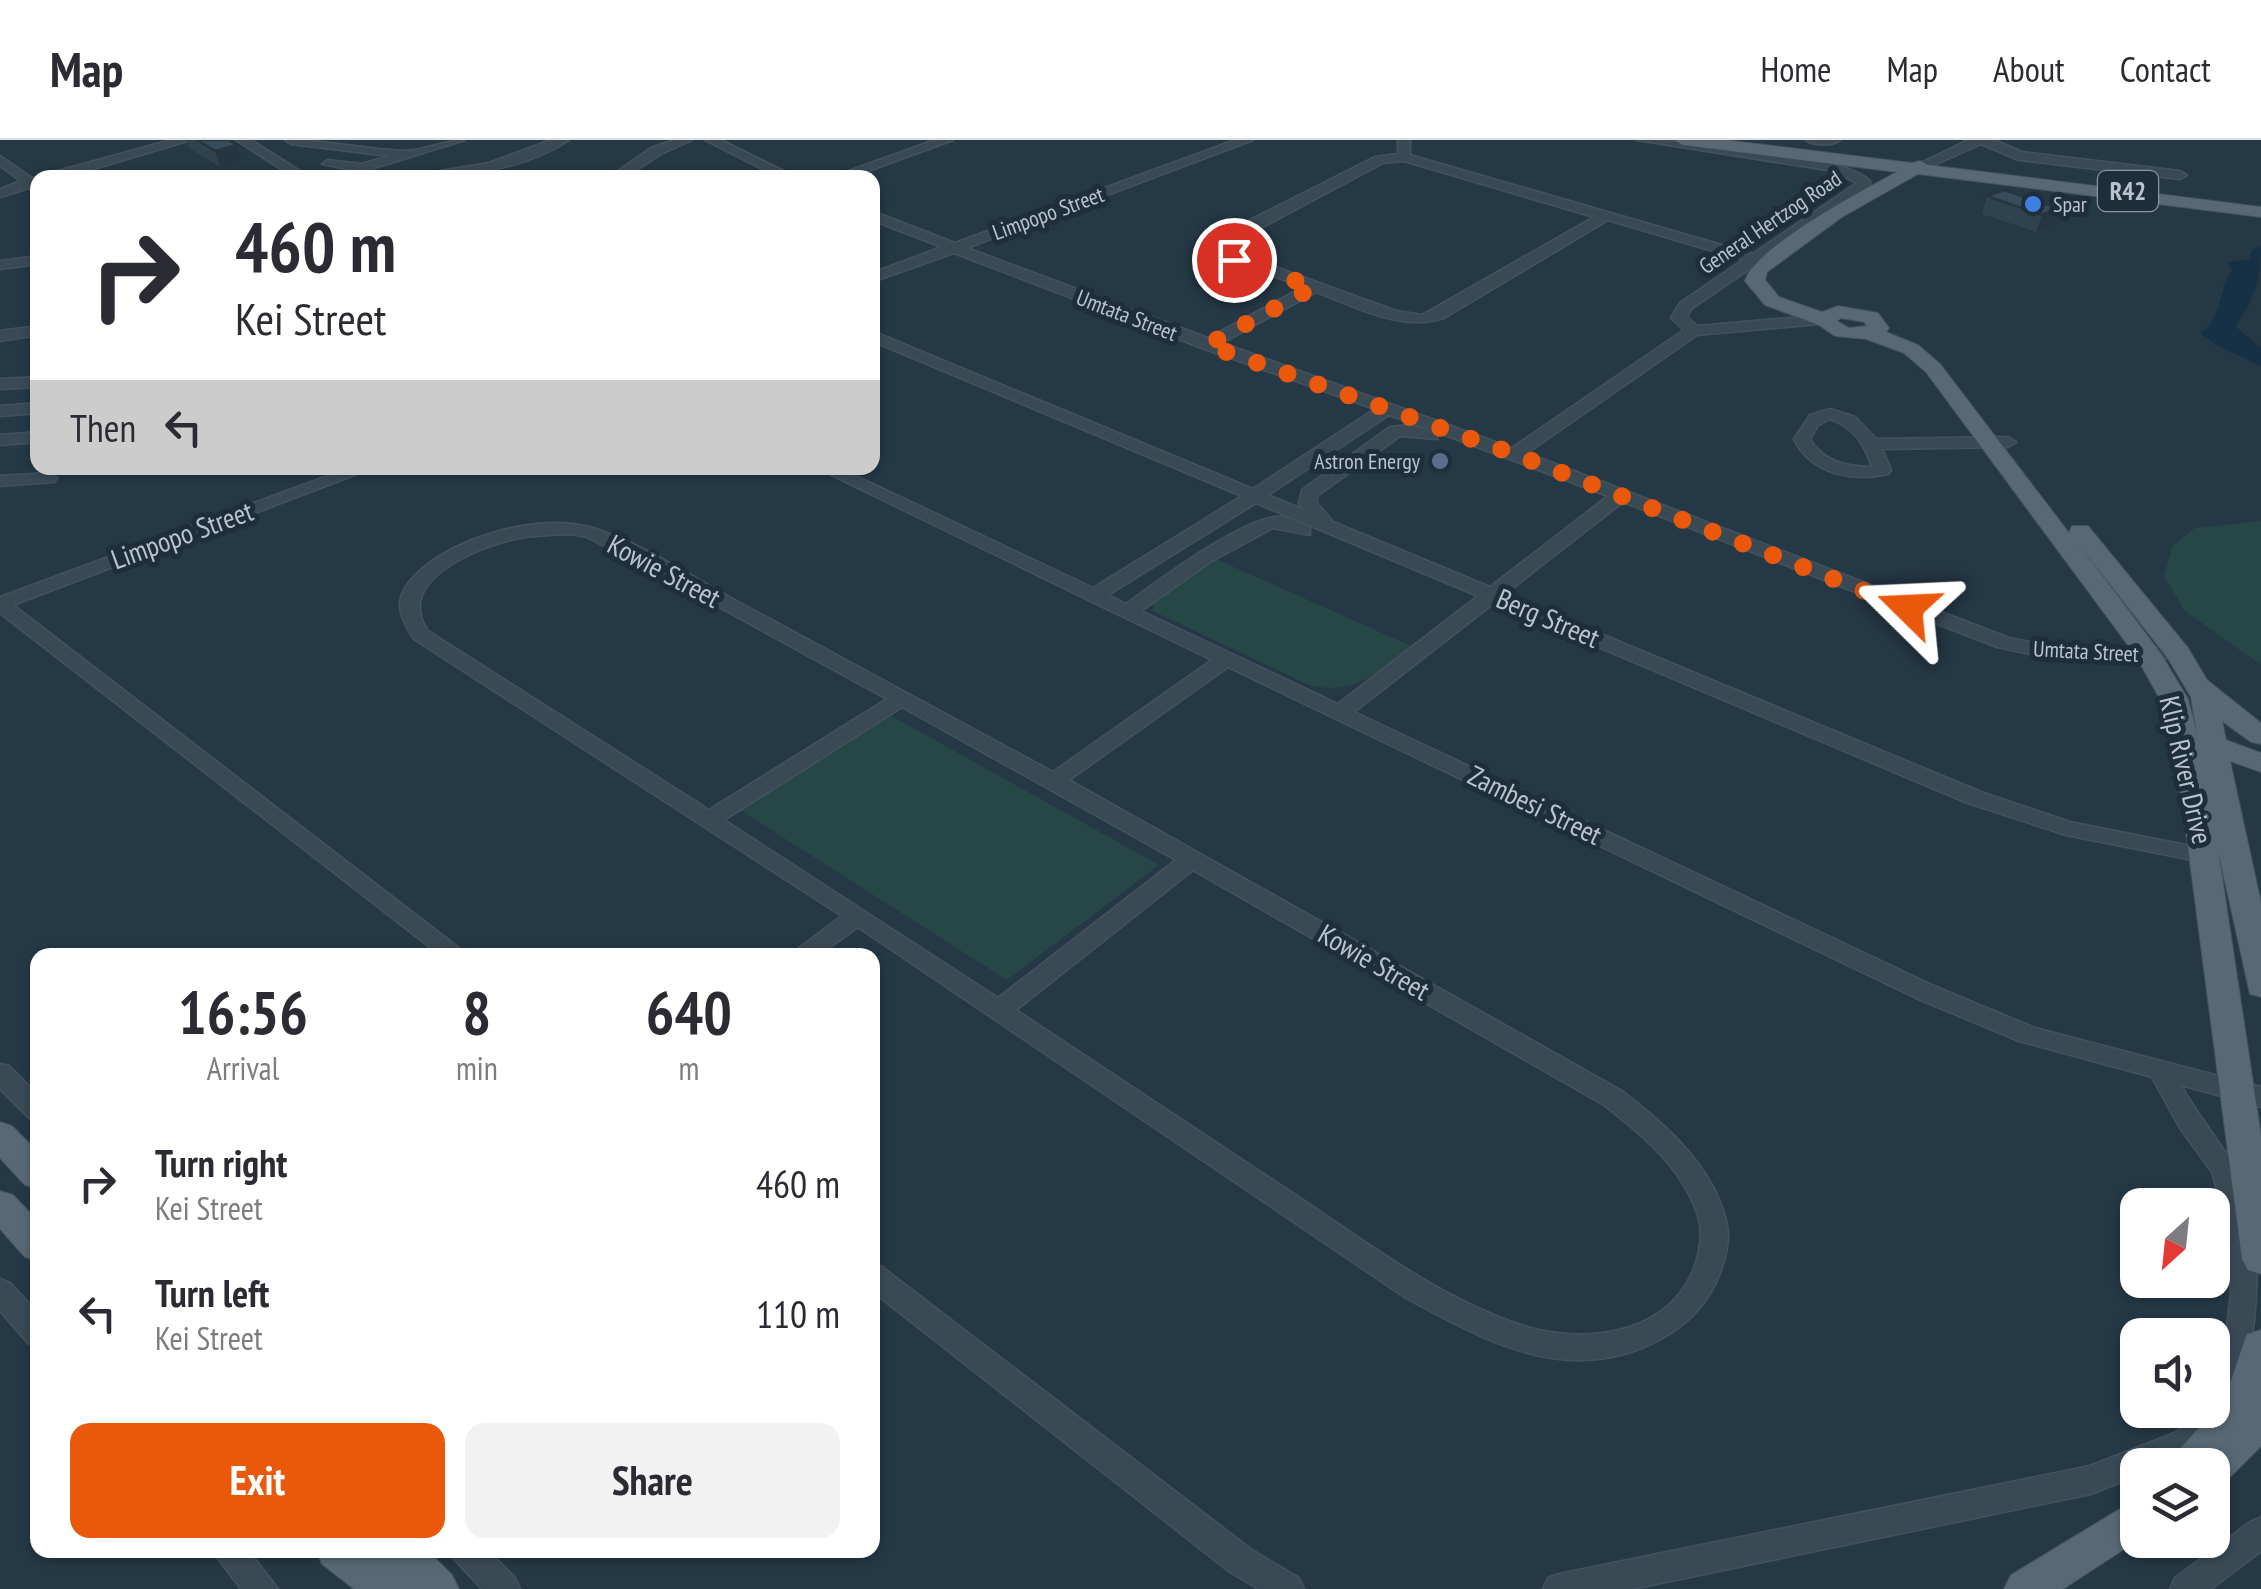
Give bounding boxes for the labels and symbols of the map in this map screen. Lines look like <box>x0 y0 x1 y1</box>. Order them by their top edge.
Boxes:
street label: General Hertzog Road <box>1694 164 1846 280</box>
road number: R42 <box>2098 171 2158 211</box>
street label: Limpopo Street <box>988 180 1108 246</box>
place label: Spar <box>2053 190 2087 218</box>
marker: Spar <box>2022 193 2044 215</box>
pin <box>1192 218 1277 303</box>
street label: Umtata Street <box>1073 283 1181 347</box>
place label: Astron Energy <box>1314 447 1421 475</box>
marker: Astron Energy <box>1429 450 1451 472</box>
street label: Limpopo Street <box>106 492 258 577</box>
street label: Kowie Street <box>601 525 727 616</box>
position arrow <box>1856 556 1960 660</box>
street label: Berg Street <box>1491 579 1606 656</box>
street label: Umtata Street <box>2032 634 2140 668</box>
street label: Klip River Drive <box>2151 692 2221 848</box>
street label: Zambesi Street <box>1462 756 1608 853</box>
street label: Kowie Street <box>1312 915 1437 1008</box>
north arrow <box>2120 1188 2230 1298</box>

